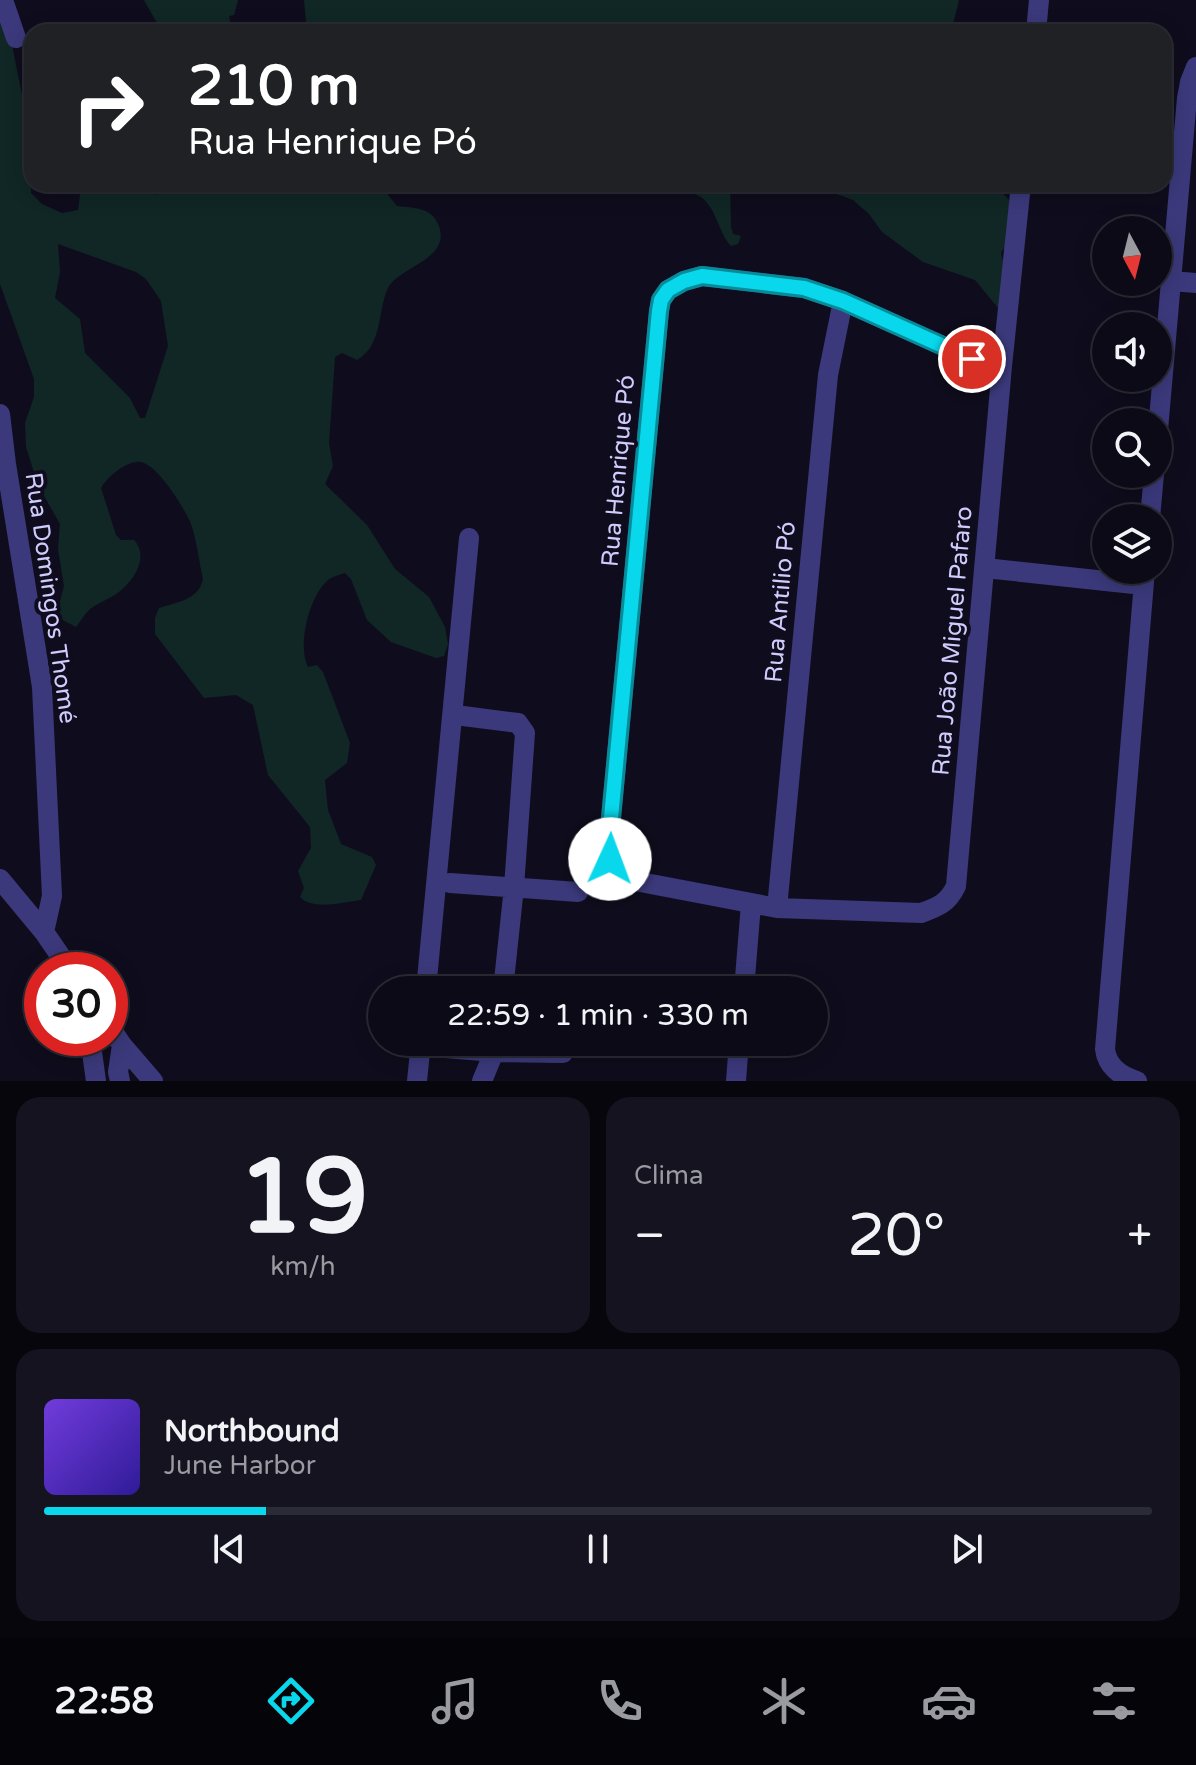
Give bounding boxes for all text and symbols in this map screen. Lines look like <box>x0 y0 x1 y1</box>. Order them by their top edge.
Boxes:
text: 210 m <box>188 53 359 120</box>
icon: right <box>56 56 160 160</box>
text: Rua Henrique Pó <box>188 121 477 164</box>
north arrow <box>1092 216 1172 296</box>
map controls <box>1092 216 1172 584</box>
button: sound <box>1092 312 1172 392</box>
pin <box>938 325 1006 393</box>
icon: arrive <box>950 337 994 381</box>
street label: Rua Henrique Pó <box>596 374 641 568</box>
button: search <box>1092 408 1172 488</box>
street label: Rua Domingos Thomé <box>19 471 82 725</box>
button: layers <box>1092 504 1172 584</box>
street label: Rua João Miguel Pafaro <box>926 505 979 777</box>
street label: Rua Antilio Pó <box>759 520 802 684</box>
position arrow <box>568 817 652 901</box>
speed limit sign: 30 <box>24 952 128 1056</box>
text: 22:59 · 1 min · 330 m <box>447 997 749 1034</box>
text: 19 <box>238 1136 368 1261</box>
text: Clima <box>634 1160 704 1191</box>
text: 20° <box>847 1200 945 1272</box>
text: − <box>634 1210 665 1263</box>
text: + <box>1127 1210 1152 1263</box>
text: km/h <box>270 1251 336 1282</box>
text: Northbound <box>164 1413 340 1450</box>
text: June Harbor <box>164 1450 316 1481</box>
icon: previous <box>207 1527 251 1571</box>
icon: pause <box>576 1527 620 1571</box>
icon: next <box>945 1527 989 1571</box>
icon: directions <box>263 1673 319 1729</box>
icon: music <box>427 1673 483 1729</box>
icon: phone <box>592 1673 648 1729</box>
icon: climate <box>756 1673 812 1729</box>
icon: car <box>921 1673 977 1729</box>
icon: filters <box>1086 1673 1142 1729</box>
text: 22:58 <box>54 1680 154 1723</box>

